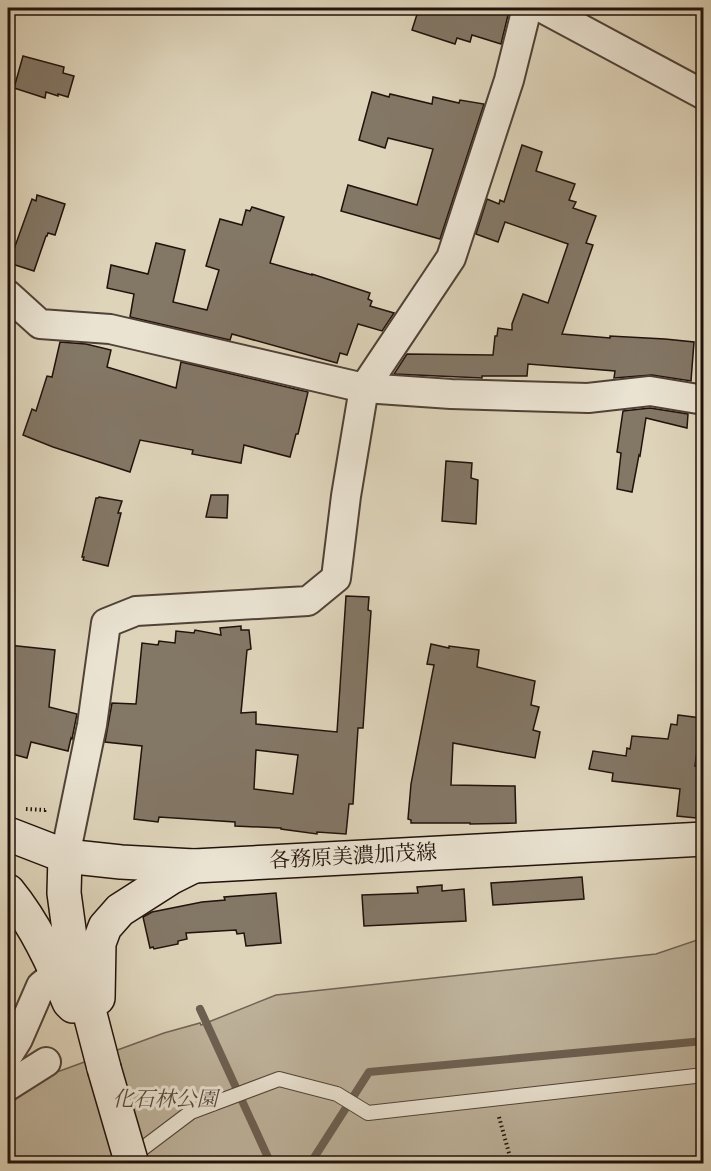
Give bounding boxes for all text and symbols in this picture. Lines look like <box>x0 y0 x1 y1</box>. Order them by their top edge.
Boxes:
street label: 各務原美濃加茂線 <box>268 840 438 874</box>
park label: 化石林公園 <box>113 1087 220 1113</box>

